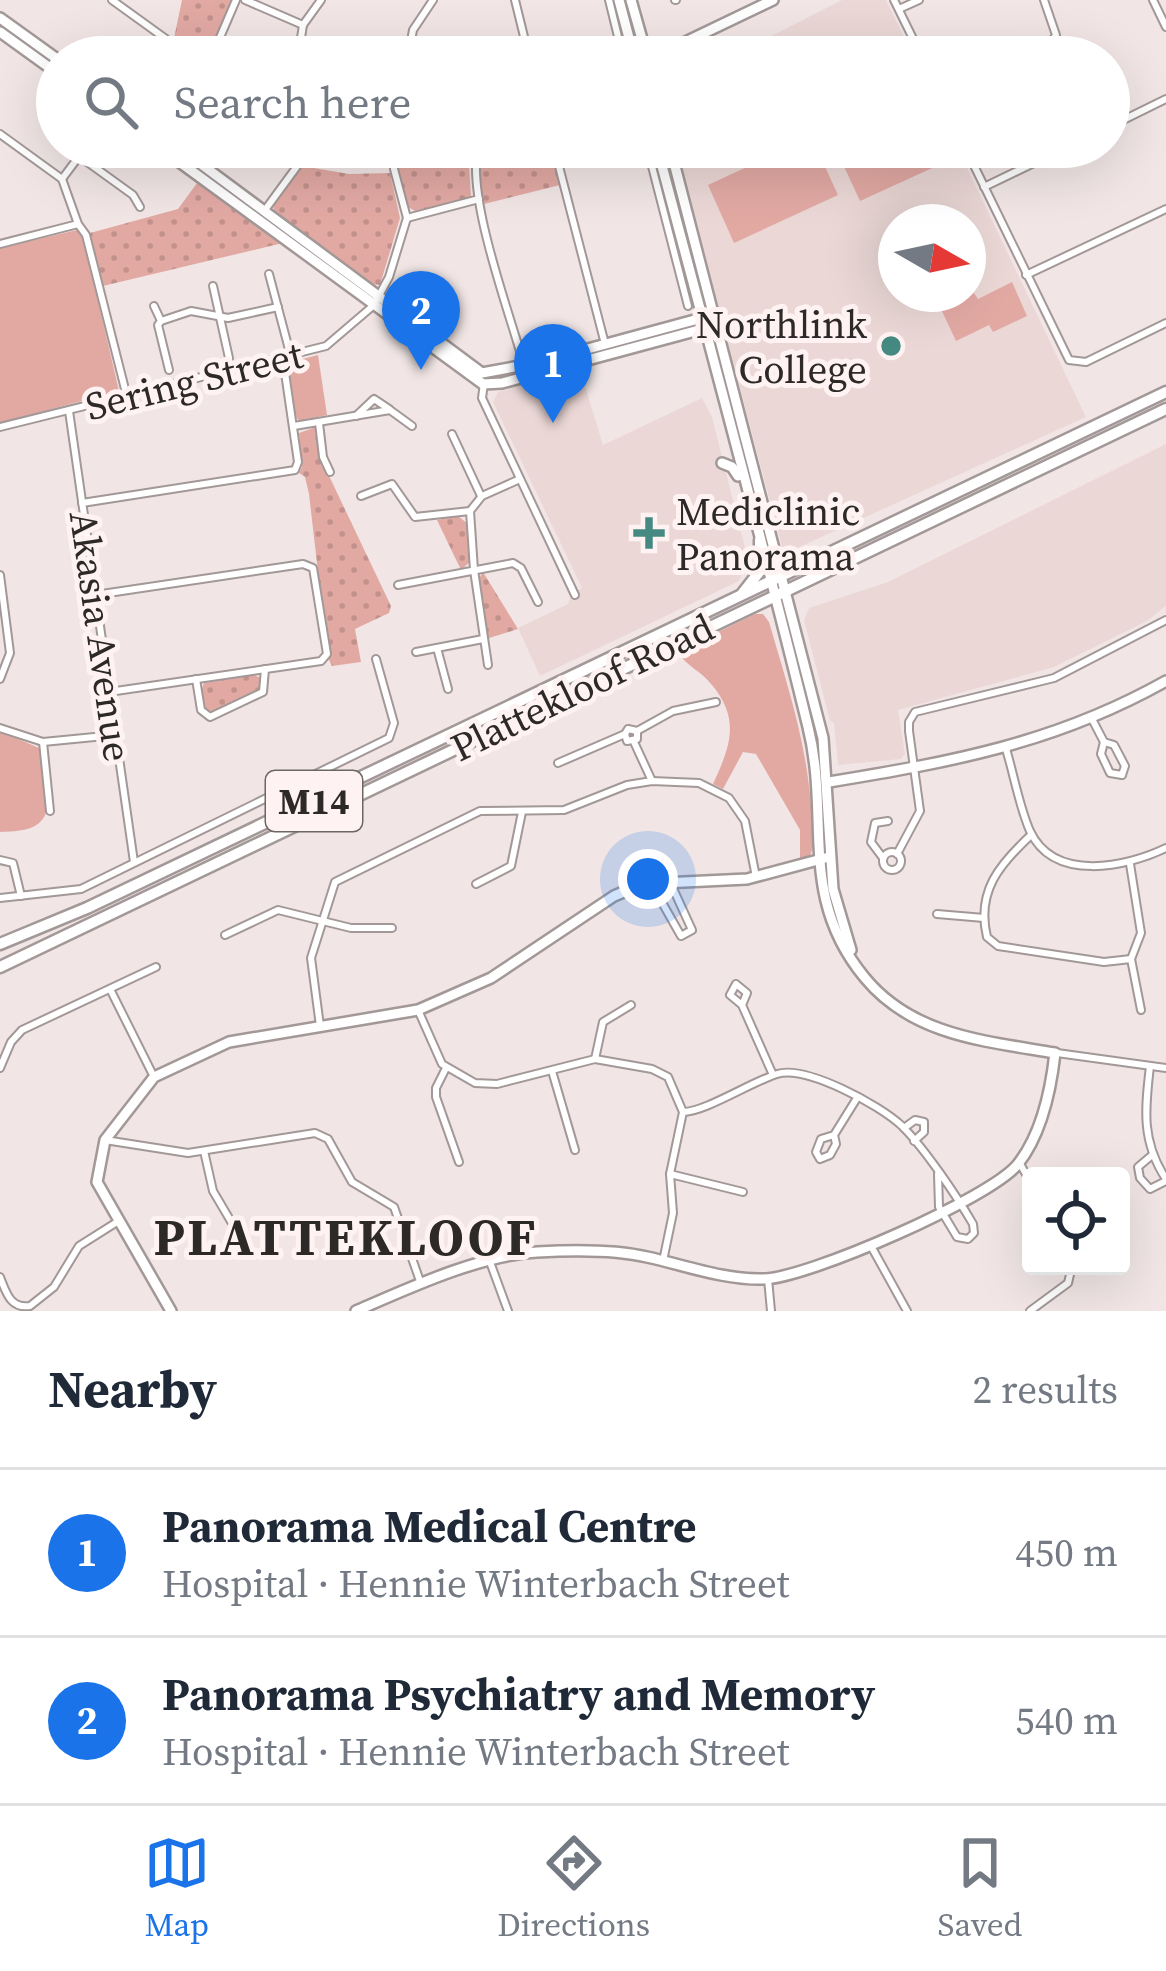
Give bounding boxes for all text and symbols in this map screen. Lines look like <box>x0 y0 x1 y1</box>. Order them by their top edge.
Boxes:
search box <box>36 36 1130 168</box>
icon: search <box>78 69 144 135</box>
text: Search here <box>174 71 411 133</box>
north arrow <box>878 204 986 312</box>
pin: 2 <box>382 271 460 370</box>
place label: Northlink College <box>696 298 868 396</box>
pin: 1 <box>514 324 592 423</box>
street label: Sering Street <box>80 328 308 433</box>
marker: Northlink College <box>878 333 904 359</box>
place label: Mediclinic Panorama <box>676 485 860 583</box>
street label: Akasia Avenue <box>57 507 144 765</box>
marker: Mediclinic Panorama <box>633 517 665 549</box>
street label: Plattekloof Road <box>442 601 723 774</box>
road number: M14 <box>266 771 362 831</box>
your location <box>618 849 678 909</box>
map controls <box>1022 1167 1130 1275</box>
button: locate <box>1022 1167 1130 1275</box>
district label: PLATTEKLOOF <box>154 1202 538 1272</box>
text: Nearby <box>48 1354 217 1424</box>
text: 2 results <box>973 1363 1118 1416</box>
text: Panorama Medical Centre <box>162 1495 697 1557</box>
text: 1 <box>76 1526 98 1579</box>
text: 450 m <box>1015 1526 1118 1579</box>
text: Hospital · Hennie Winterbach Street <box>162 1557 790 1610</box>
text: Panorama Psychiatry and Memory <box>162 1663 875 1725</box>
text: 2 <box>76 1694 98 1747</box>
text: 540 m <box>1015 1694 1118 1747</box>
text: Hospital · Hennie Winterbach Street <box>162 1725 790 1778</box>
tab: Map <box>144 1830 210 1947</box>
tab: Directions <box>497 1830 650 1947</box>
tab: Saved <box>938 1830 1022 1947</box>

